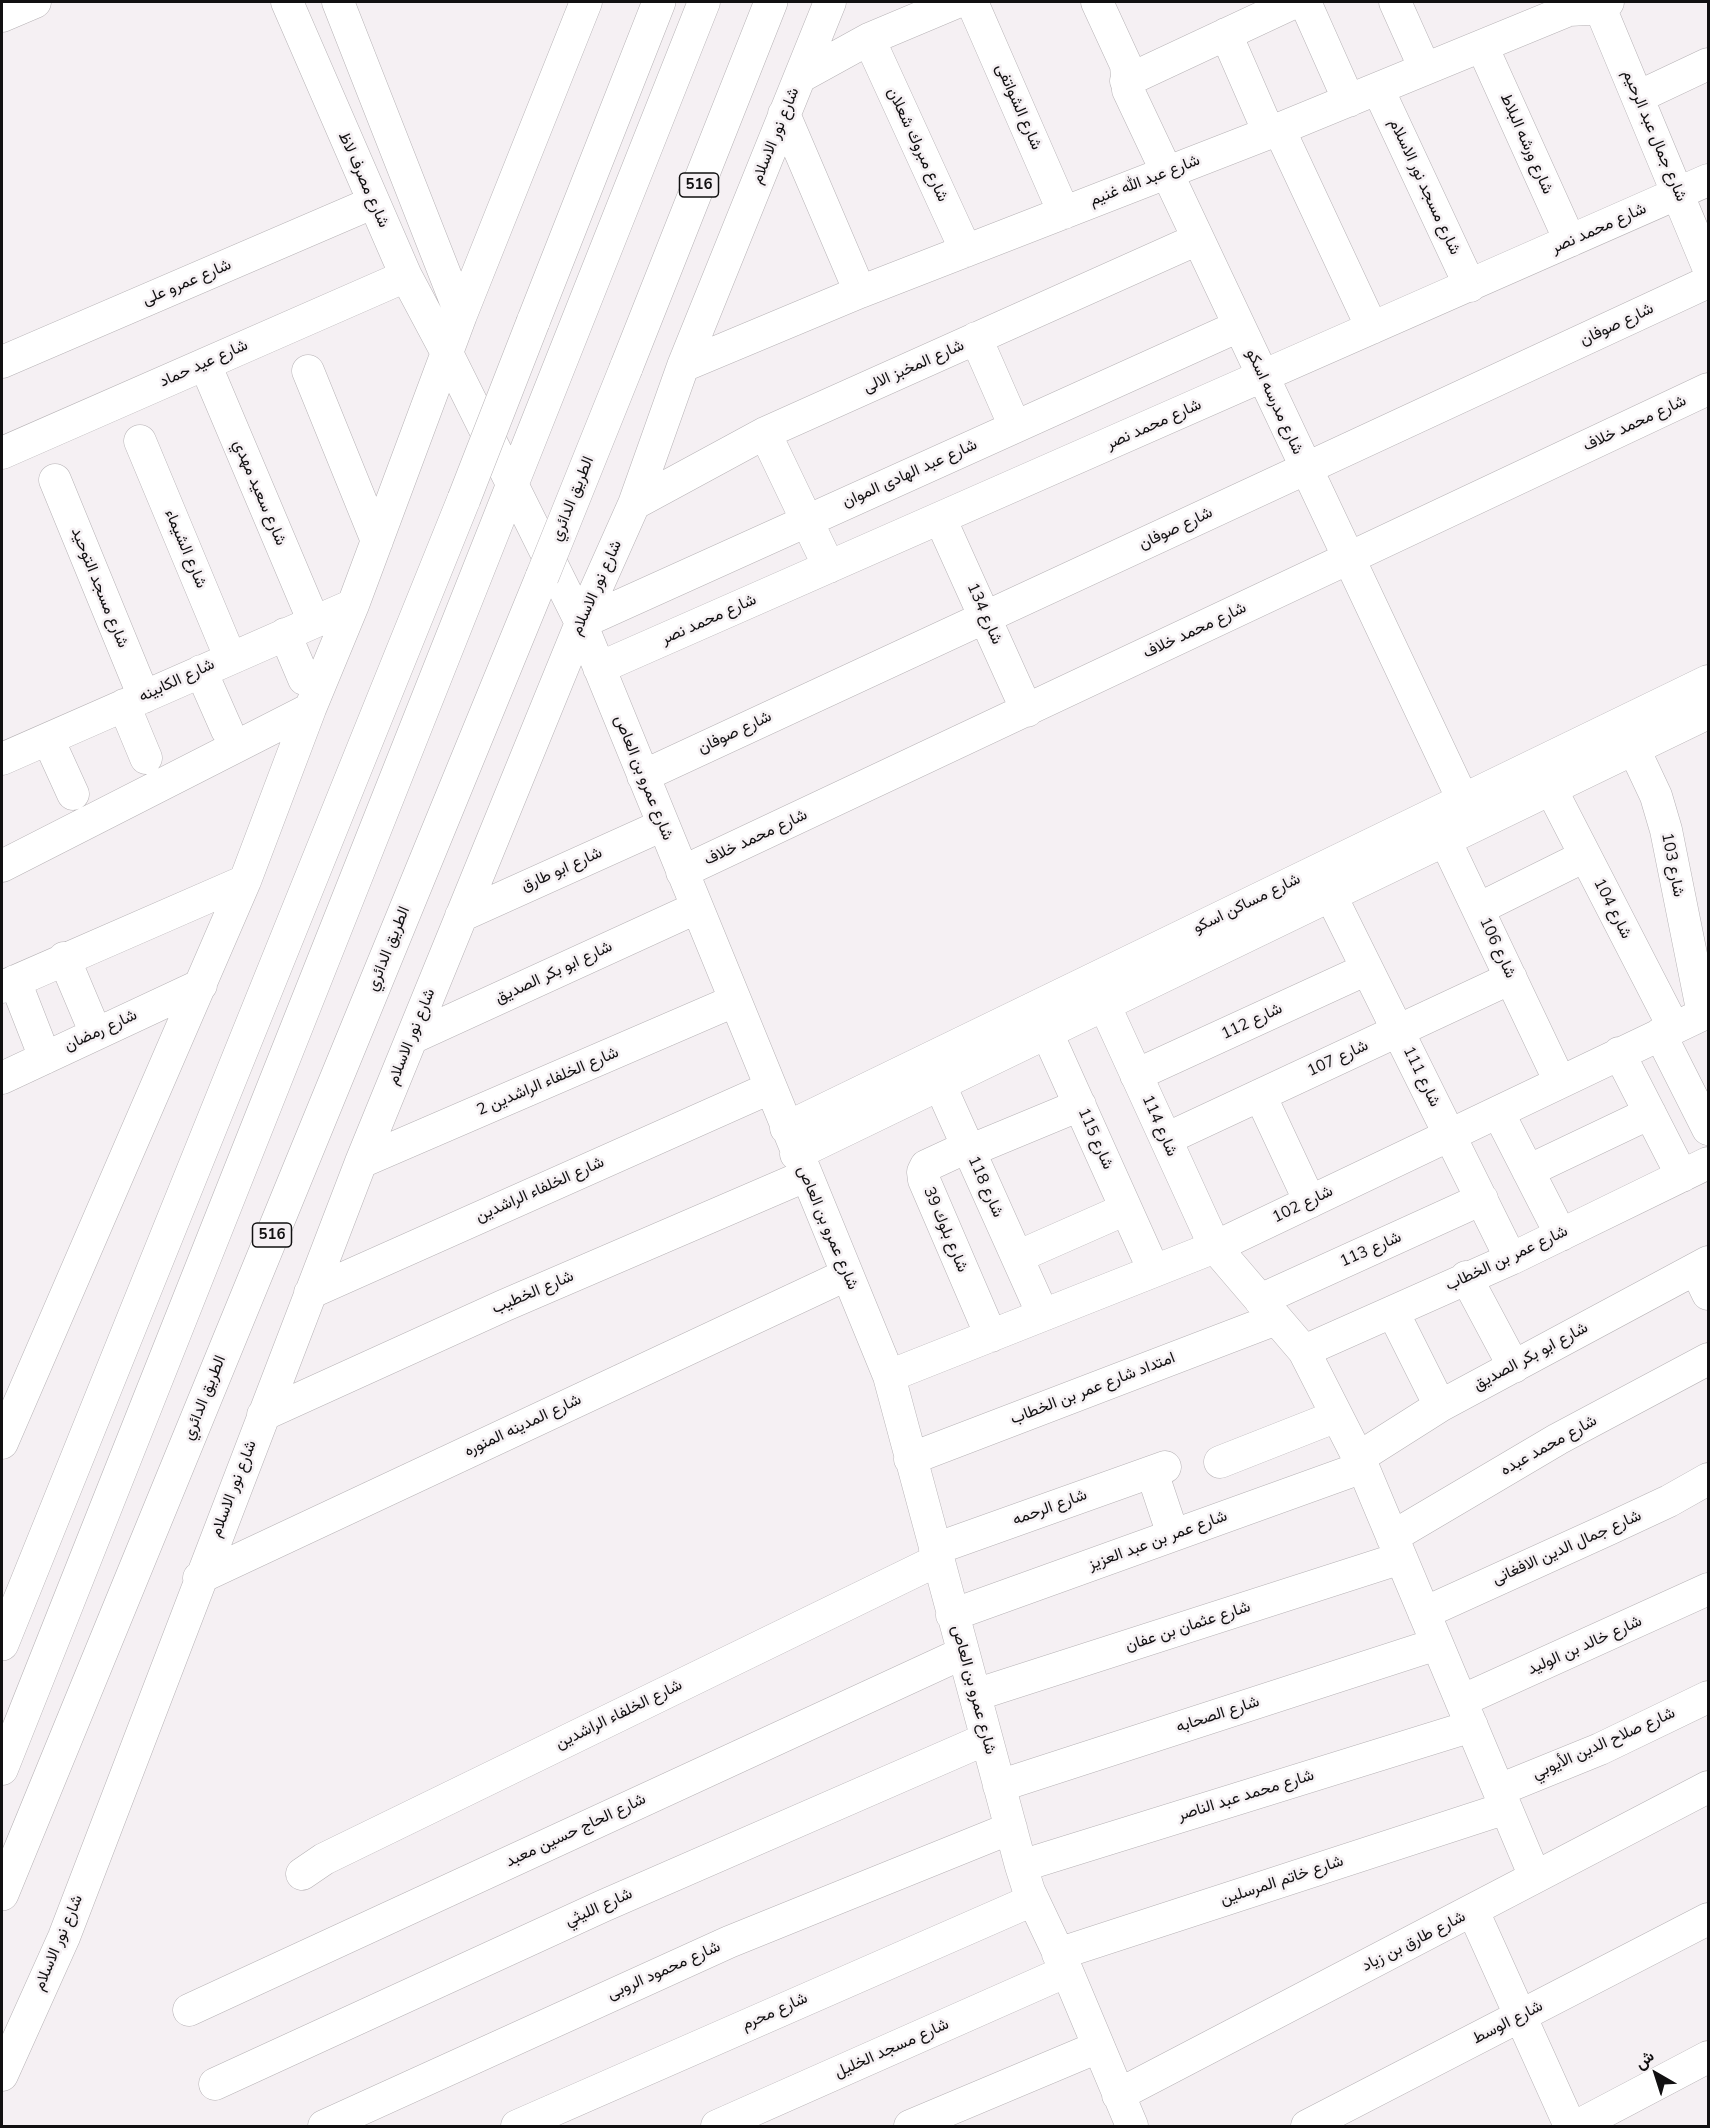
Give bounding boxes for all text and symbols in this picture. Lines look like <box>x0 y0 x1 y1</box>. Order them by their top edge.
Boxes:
street label: شارع الشواتفى <box>990 61 1046 153</box>
street label: شارع جمال عبد الرحيم <box>1618 67 1690 205</box>
street label: شارع نور الاسلام <box>748 85 804 187</box>
street label: شارع مبروك شعلان <box>882 85 952 205</box>
street label: شارع ورشه البلاط <box>1495 91 1557 197</box>
street label: شارع مسجد نور الاسلام <box>1384 116 1464 258</box>
street label: شارع مصرف لاظ <box>333 129 393 231</box>
street label: شارع عبد الله غنيم <box>1087 151 1203 211</box>
road number: 516 <box>680 173 718 197</box>
street label: شارع محمد نصر <box>1548 199 1650 259</box>
street label: شارع عمرو على <box>140 256 234 310</box>
street label: شارع صوفان <box>1577 300 1657 350</box>
street label: شارع عيد حماد <box>157 336 251 392</box>
street label: شارع المخبز الالى <box>861 336 967 398</box>
street label: شارع مدرسه اسكو <box>1241 346 1307 458</box>
street label: شارع محمد خلاف <box>1580 392 1690 456</box>
street label: شارع محمد نصر <box>1103 395 1205 455</box>
street label: شارع عبد الهادى الموان <box>840 436 980 512</box>
street label: شارع سعيد مهدي <box>228 437 290 549</box>
street label: الطريق الدائري <box>547 454 599 544</box>
street label: شارع صوفان <box>1136 504 1216 554</box>
street label: شارع الشيماء <box>160 507 210 591</box>
street label: شارع مسجد التوحيد <box>66 525 132 651</box>
street label: شارع نور الاسلام <box>567 537 627 639</box>
street label: شارع 134 <box>962 580 1006 648</box>
street label: شارع محمد نصر <box>658 590 760 650</box>
street label: شارع محمد خلاف <box>1140 599 1250 663</box>
street label: شارع الكابينه <box>136 655 218 707</box>
street label: شارع صوفان <box>695 708 775 758</box>
street label: شارع عمرو بن العاص <box>609 713 677 843</box>
street label: شارع محمد خلاف <box>701 806 811 870</box>
street label: شارع 103 <box>1656 831 1688 899</box>
street label: شارع ابو طارق <box>519 844 605 896</box>
street label: شارع مساكن اسكو <box>1190 870 1304 938</box>
street label: شارع 104 <box>1589 876 1635 942</box>
street label: الطريق الدائري <box>363 904 415 994</box>
street label: شارع 106 <box>1475 914 1519 982</box>
street label: شارع ابو بكر الصديق <box>492 937 616 1009</box>
street label: شارع نور الاسلام <box>384 986 440 1088</box>
street label: شارع 112 <box>1218 1000 1286 1044</box>
street label: شارع رمضان <box>62 1006 140 1056</box>
street label: شارع 107 <box>1304 1037 1372 1081</box>
street label: شارع الخلفاء الراشدين 2 <box>474 1043 622 1121</box>
street label: شارع 111 <box>1398 1044 1444 1110</box>
street label: شارع 114 <box>1137 1092 1181 1160</box>
street label: شارع 115 <box>1073 1105 1117 1173</box>
street label: شارع الخلفاء الراشدين <box>473 1153 607 1227</box>
street label: شارع 118 <box>963 1153 1007 1221</box>
street label: شارع عمرو بن العاص <box>792 1163 862 1293</box>
street label: شارع 102 <box>1270 1182 1336 1228</box>
street label: شارع بلوك 39 <box>918 1185 972 1275</box>
street label: شارع عمر بن الخطاب <box>1443 1222 1571 1296</box>
road number: 516 <box>252 1223 292 1247</box>
street label: شارع 113 <box>1337 1228 1405 1272</box>
street label: شارع الخطيب <box>489 1267 577 1319</box>
street label: شارع ابو بكر الصديق <box>1470 1319 1592 1395</box>
street label: امتداد شارع عمر بن الخطاب <box>1008 1349 1178 1429</box>
street label: الطريق الدائري <box>179 1353 231 1443</box>
street label: شارع المدينه المنوره <box>462 1391 584 1461</box>
street label: شارع محمد عبده <box>1497 1412 1601 1480</box>
street label: شارع نور الاسلام <box>207 1438 261 1540</box>
street label: شارع الرحمه <box>1010 1486 1090 1530</box>
street label: شارع جمال الدين الافغانى <box>1489 1506 1645 1590</box>
street label: شارع عمر بن عبد العزيز <box>1086 1507 1230 1575</box>
street label: شارع عثمان بن عفان <box>1123 1598 1253 1656</box>
street label: شارع خالد بن الوليد <box>1525 1612 1645 1680</box>
street label: شارع عمرو بن العاص <box>947 1623 999 1757</box>
street label: شارع الخلفاء الراشدين <box>552 1676 686 1754</box>
street label: شارع الصحابه <box>1174 1693 1262 1737</box>
street label: شارع صلاح الدين الأيوبي <box>1530 1704 1678 1784</box>
street label: شارع محمد عبد الناصر <box>1176 1766 1316 1826</box>
street label: شارع الحاج حسين معبد <box>503 1790 649 1872</box>
street label: شارع خاتم المرسلين <box>1218 1852 1346 1910</box>
street label: شارع الليثي <box>562 1885 636 1931</box>
street label: شارع نور الاسلام <box>30 1892 88 1994</box>
street label: شارع طارق بن زياد <box>1359 1908 1469 1976</box>
street label: شارع محمود الروبى <box>604 1937 724 2005</box>
street label: شارع محرم <box>739 1989 811 2035</box>
street label: شارع الوسط <box>1470 1997 1546 2049</box>
street label: شارع مسجد الخليل <box>832 2015 952 2083</box>
north arrow <box>1626 2044 1686 2104</box>
text: ش <box>1630 2045 1659 2075</box>

